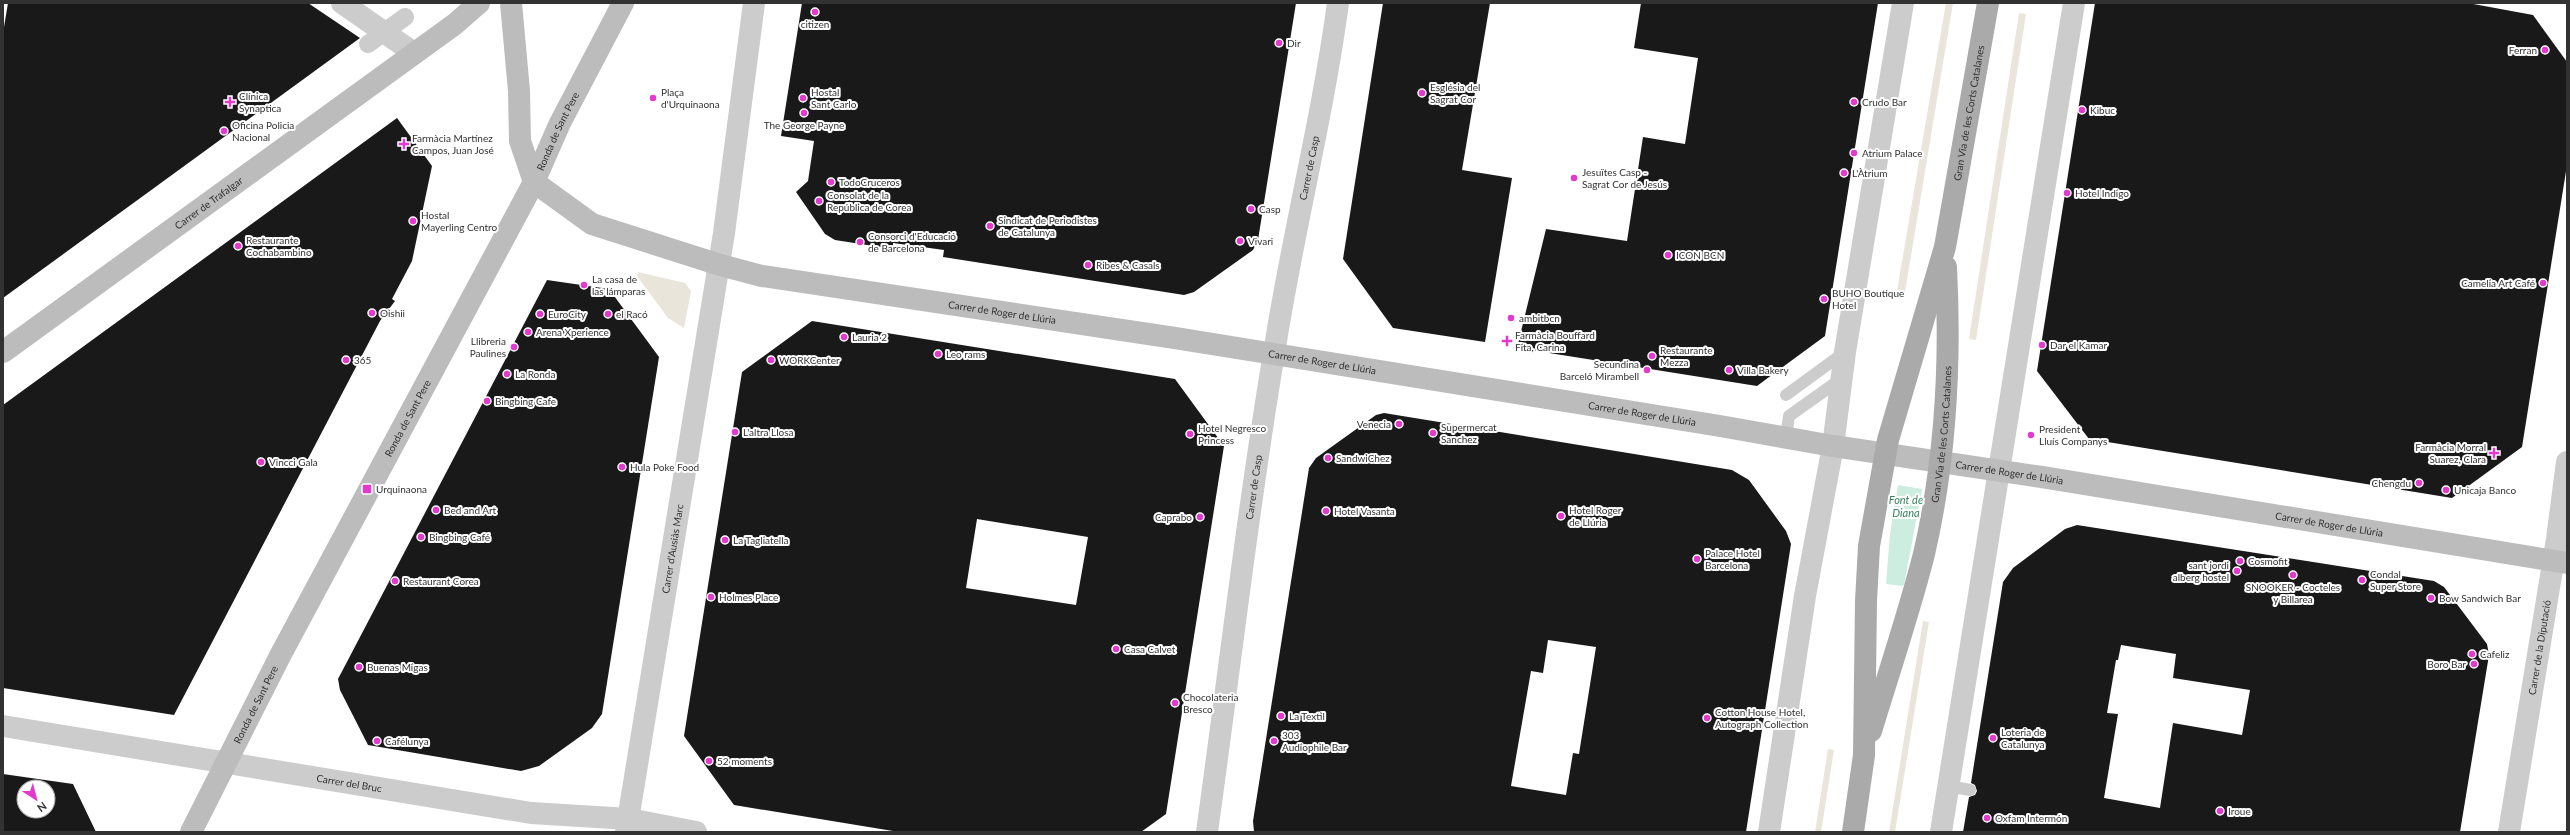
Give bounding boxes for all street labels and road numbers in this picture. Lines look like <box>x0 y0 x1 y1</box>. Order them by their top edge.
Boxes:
street label: Gran Via de les Corts Catalanes <box>1951 44 1986 182</box>
street label: Ronda de Sant Pere <box>534 90 581 172</box>
street label: Carrer de Casp <box>1297 135 1321 201</box>
street label: Carrer de Trafalgar <box>172 174 245 232</box>
street label: Carrer de Roger de Llúria <box>947 298 1057 326</box>
street label: Carrer de Roger de Llúria <box>1268 347 1377 376</box>
street label: Gran Via de les Corts Catalanes <box>1928 366 1953 504</box>
street label: Ronda de Sant Pere <box>382 378 433 459</box>
street label: Carrer de Roger de Llúria <box>1587 399 1697 428</box>
street label: Carrer de Casp <box>1243 454 1264 520</box>
street label: Carrer de Roger de Llúria <box>1955 458 2064 486</box>
street label: Carrer d'Ausiàs Marc <box>659 503 686 594</box>
street label: Carrer de Roger de Llúria <box>2275 509 2384 539</box>
street label: Carrer de la Diputació <box>2526 599 2553 696</box>
street label: Ronda de Sant Pere <box>231 663 280 745</box>
street label: Carrer del Bruc <box>316 772 383 794</box>

